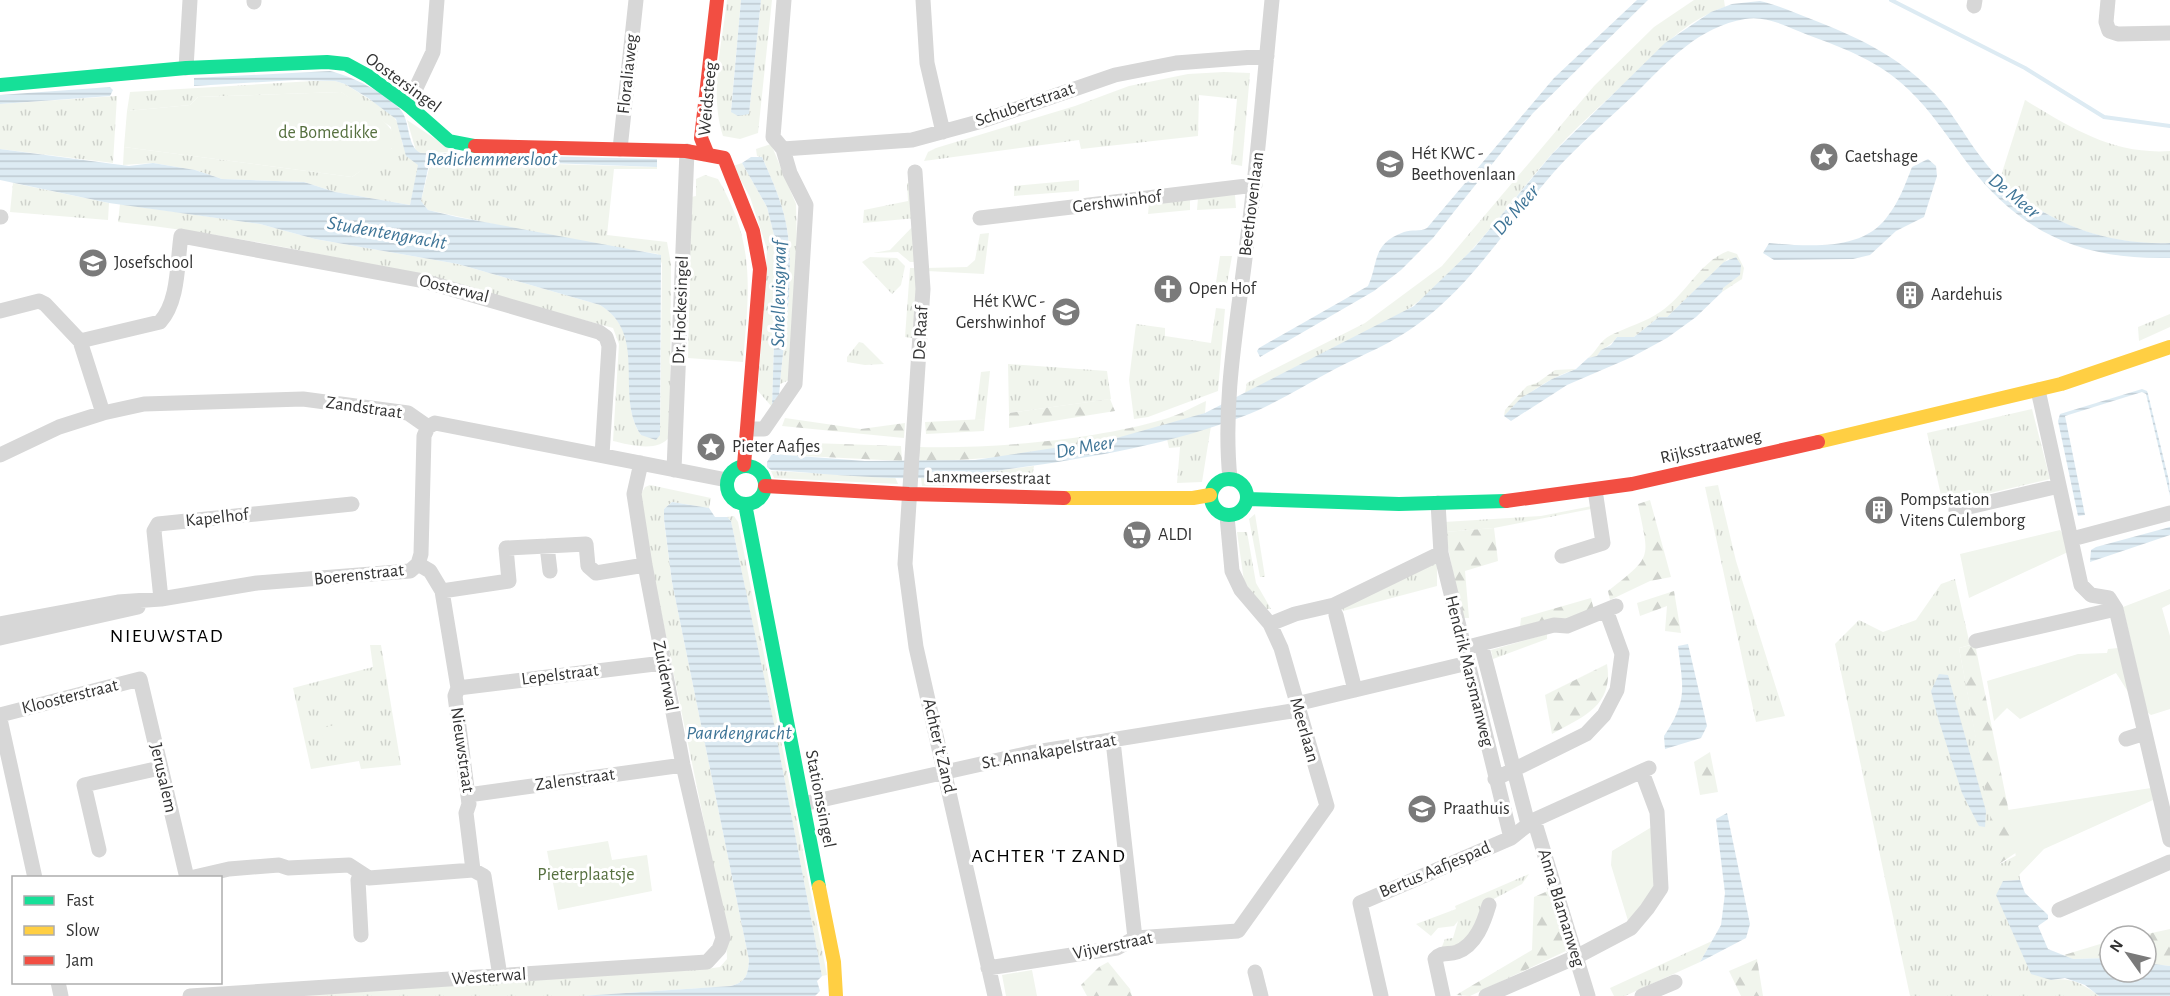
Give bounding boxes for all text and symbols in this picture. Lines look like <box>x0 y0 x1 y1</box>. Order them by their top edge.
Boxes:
street label: Floraliaweg <box>615 33 641 115</box>
street label: Oostersingel <box>362 50 444 116</box>
street label: Weidsteeg <box>696 61 720 137</box>
street label: Schubertstraat <box>973 80 1077 130</box>
park label: de Bomedikke <box>278 124 378 142</box>
place icon: Caetshage <box>1808 141 1840 173</box>
place label: Hét KWC - Beethovenlaan <box>1411 145 1516 184</box>
school or university icon: Hét KWC - Beethovenlaan <box>1374 148 1406 180</box>
place label: Caetshage <box>1845 148 1918 166</box>
water label: Redichemmersloot <box>426 149 558 169</box>
street label: Beethovenlaan <box>1237 151 1267 257</box>
water label: De Meer <box>1985 170 2044 223</box>
water label: De Meer <box>1489 181 1543 239</box>
street label: Gershwinhof <box>1072 187 1164 216</box>
water label: Studentengracht <box>326 213 449 253</box>
water label: Schellevisgraaf <box>768 237 790 348</box>
school or university icon: Josefschool <box>77 247 109 279</box>
place label: Josefschool <box>114 254 194 272</box>
street label: Dr. Hockesingel <box>670 255 692 365</box>
street label: Oosterwal <box>417 272 491 306</box>
church icon: Open Hof <box>1152 273 1184 305</box>
building icon: Aardehuis <box>1894 279 1926 311</box>
place label: Open Hof <box>1189 280 1258 298</box>
place label: Aardehuis <box>1931 286 2003 304</box>
place label: Hét KWC - Gershwinhof <box>956 293 1047 332</box>
school or university icon: Hét KWC - Gershwinhof <box>1050 296 1082 328</box>
street label: De Raaf <box>911 304 931 361</box>
street label: Zandstraat <box>325 394 403 422</box>
street label: Rijksstraatweg <box>1659 427 1764 467</box>
place icon: Pieter Aafjes <box>695 431 727 463</box>
water label: De Meer <box>1054 432 1116 462</box>
place label: Pieter Aafjes <box>732 438 820 456</box>
street label: Lanxmeersestraat <box>925 468 1051 488</box>
place label: Pompstation Vitens Culemborg <box>1900 491 2025 530</box>
building icon: Pompstation Vitens Culemborg <box>1863 494 1895 526</box>
street label: Kapelhof <box>185 506 251 530</box>
supermarket icon: ALDI <box>1121 519 1153 551</box>
place label: ALDI <box>1158 526 1192 544</box>
street label: Boerenstraat <box>313 561 405 589</box>
street label: Hendrik Marsmanweg <box>1442 594 1497 749</box>
district label: NIEUWSTAD <box>110 626 224 646</box>
street label: Zuiderwal <box>649 639 681 713</box>
street label: Lepelstraat <box>520 661 600 689</box>
street label: Kloosterstraat <box>20 676 120 718</box>
street label: Meerlaan <box>1286 696 1322 764</box>
street label: Achter 't Zand <box>919 697 959 795</box>
street label: Nieuwstraat <box>447 706 477 794</box>
water label: Paardengracht <box>686 723 792 743</box>
street label: St. Annakapelstraat <box>980 731 1118 773</box>
street label: Jerusalem <box>146 742 180 814</box>
street label: Stationssingel <box>802 749 838 849</box>
street label: Zalenstraat <box>534 765 616 794</box>
school or university icon: Praathuis <box>1406 793 1438 825</box>
place label: Praathuis <box>1443 800 1510 818</box>
street label: Bertus Aafjespad <box>1377 839 1493 901</box>
district label: ACHTER 'T ZAND <box>971 846 1127 866</box>
street label: Anna Blamanweg <box>1534 847 1588 969</box>
park label: Pieterplaatsje <box>537 866 635 884</box>
legend <box>12 876 222 984</box>
text: Fast <box>66 892 94 910</box>
text: Slow <box>66 922 99 940</box>
north arrow <box>2098 924 2158 984</box>
street label: Vijverstraat <box>1071 929 1155 963</box>
text: N <box>2107 937 2126 955</box>
text: Jam <box>66 952 94 970</box>
street label: Westerwal <box>451 965 527 989</box>

